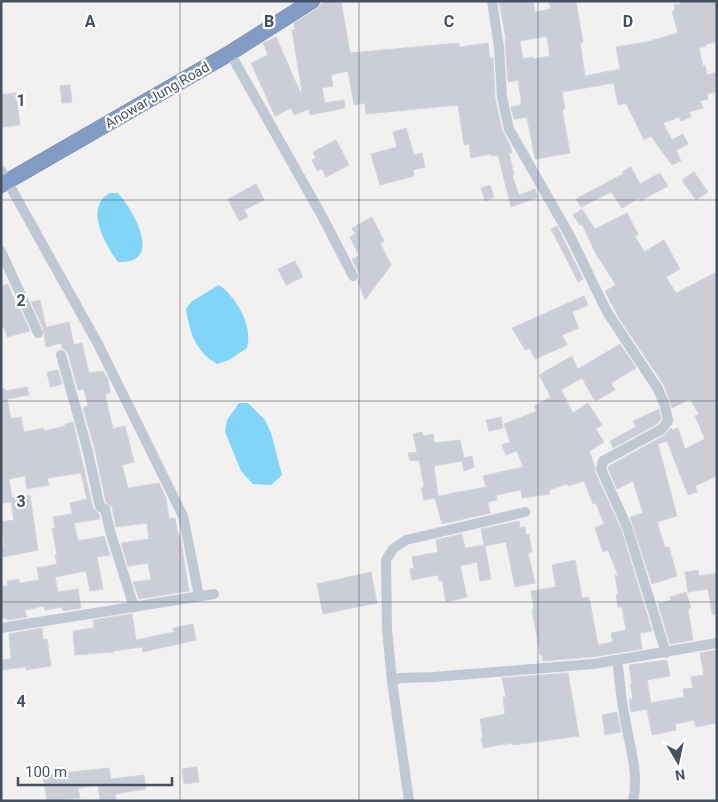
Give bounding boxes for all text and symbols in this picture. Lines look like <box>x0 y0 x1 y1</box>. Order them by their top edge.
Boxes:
text: A <box>85 12 96 31</box>
text: B <box>264 12 274 31</box>
text: C <box>444 12 454 31</box>
text: D <box>623 12 633 31</box>
street label: Anowar Jung Road <box>102 59 212 131</box>
text: 1 <box>16 91 26 110</box>
text: 2 <box>16 291 26 310</box>
text: 3 <box>16 492 26 511</box>
text: 4 <box>16 692 26 711</box>
north arrow <box>653 737 703 787</box>
scale bar <box>18 754 171 786</box>
text: 100 m <box>25 763 67 781</box>
text: N <box>674 766 686 784</box>

